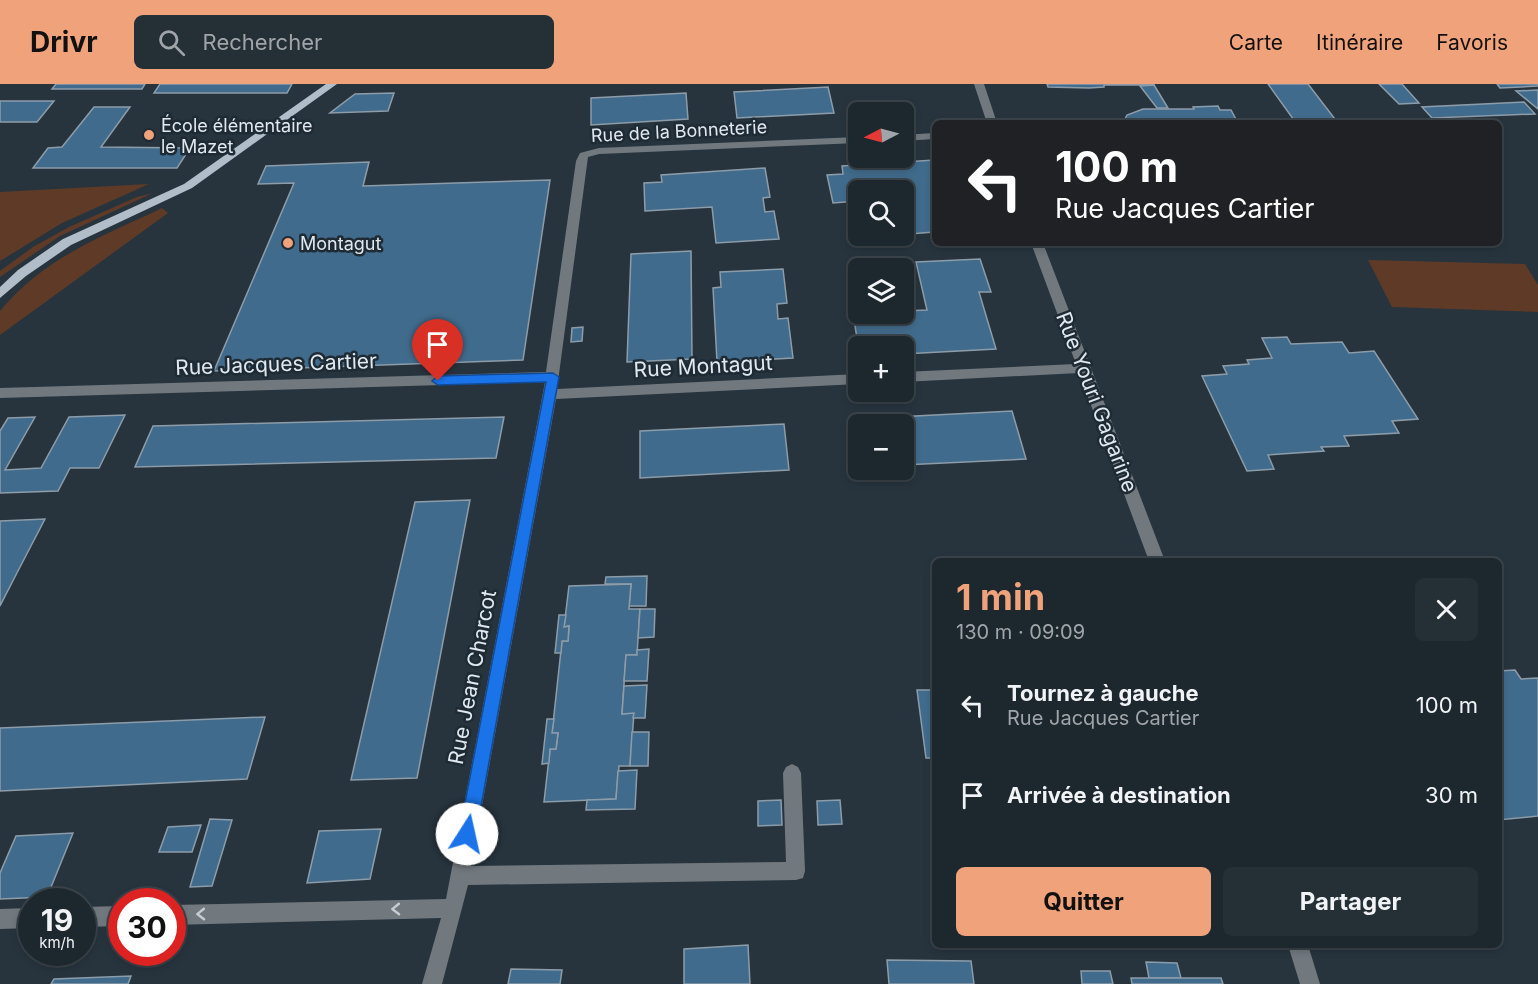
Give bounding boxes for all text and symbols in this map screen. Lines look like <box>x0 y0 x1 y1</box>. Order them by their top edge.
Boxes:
search box <box>134 15 554 69</box>
text: Drivr <box>30 25 98 59</box>
icon: search <box>155 26 188 59</box>
text: Rechercher <box>203 29 322 55</box>
text: Carte <box>1229 30 1283 55</box>
text: Itinéraire <box>1316 30 1403 55</box>
text: Favoris <box>1436 30 1508 55</box>
north arrow <box>848 102 914 168</box>
map controls <box>848 102 914 480</box>
place label: École élémentaire le Mazet <box>161 114 312 157</box>
street label: Rue de la Bonneterie <box>590 116 768 146</box>
marker: École élémentaire le Mazet <box>142 128 156 142</box>
text: 100 m <box>1055 141 1178 192</box>
icon: left <box>956 144 1034 222</box>
button: search <box>848 180 914 246</box>
text: Rue Jacques Cartier <box>1055 192 1315 225</box>
place label: Montagut <box>300 233 381 254</box>
marker: Montagut <box>281 236 295 250</box>
button: layers <box>848 258 914 324</box>
street label: Rue Youri Gagarine <box>1051 308 1143 496</box>
pin <box>412 319 463 381</box>
icon: arrive <box>421 328 454 361</box>
button: + <box>848 336 914 402</box>
street label: Rue Jacques Cartier <box>175 348 377 380</box>
street label: Rue Montagut <box>633 350 773 382</box>
button: − <box>848 414 914 480</box>
text: 1 min <box>956 575 1045 619</box>
button: close <box>1415 578 1478 641</box>
street label: Rue Jean Charcot <box>443 588 501 766</box>
text: 130 m · 09:09 <box>956 620 1085 644</box>
text: Tournez à gauche <box>1007 680 1199 706</box>
icon: left <box>956 689 989 722</box>
text: 100 m <box>1416 692 1478 718</box>
text: Rue Jacques Cartier <box>1007 706 1199 730</box>
icon: arrive <box>956 779 989 812</box>
text: Arrivée à destination <box>1007 782 1231 808</box>
text: 30 m <box>1425 782 1478 808</box>
position arrow <box>435 802 499 866</box>
button: Quitter <box>956 867 1211 936</box>
button: Partager <box>1223 867 1478 936</box>
speed limit sign: 30 <box>108 888 186 966</box>
text: 19 <box>41 902 73 938</box>
one-way arrow <box>391 903 400 915</box>
one-way arrow <box>196 908 205 920</box>
text: km/h <box>39 933 75 952</box>

